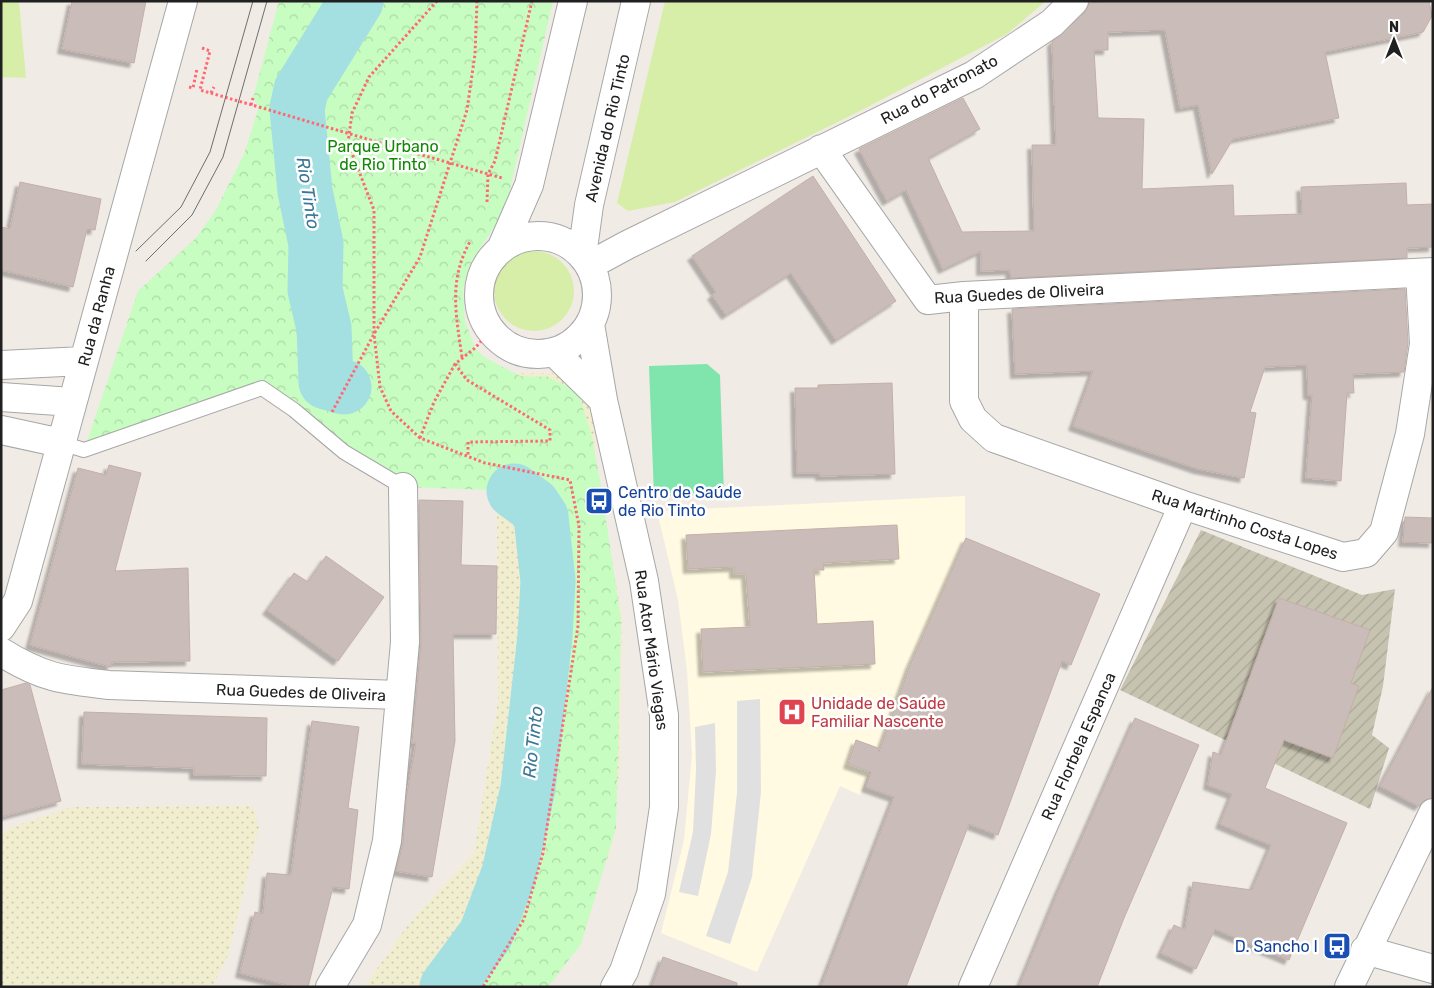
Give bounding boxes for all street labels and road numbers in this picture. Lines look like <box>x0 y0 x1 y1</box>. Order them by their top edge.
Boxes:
street label: Rua do Patronato <box>878 51 1001 128</box>
street label: Avenida do Rio Tinto <box>581 52 634 204</box>
street label: Rua da Ranha <box>74 264 119 368</box>
street label: Rua Guedes de Oliveira <box>934 280 1104 307</box>
street label: Rua Martinho Costa Lopes <box>1149 485 1340 564</box>
street label: Rua Ator Mário Viegas <box>631 569 672 731</box>
street label: Rua Florbela Espanca <box>1037 669 1120 823</box>
street label: Rua Guedes de Oliveira <box>216 680 386 705</box>

